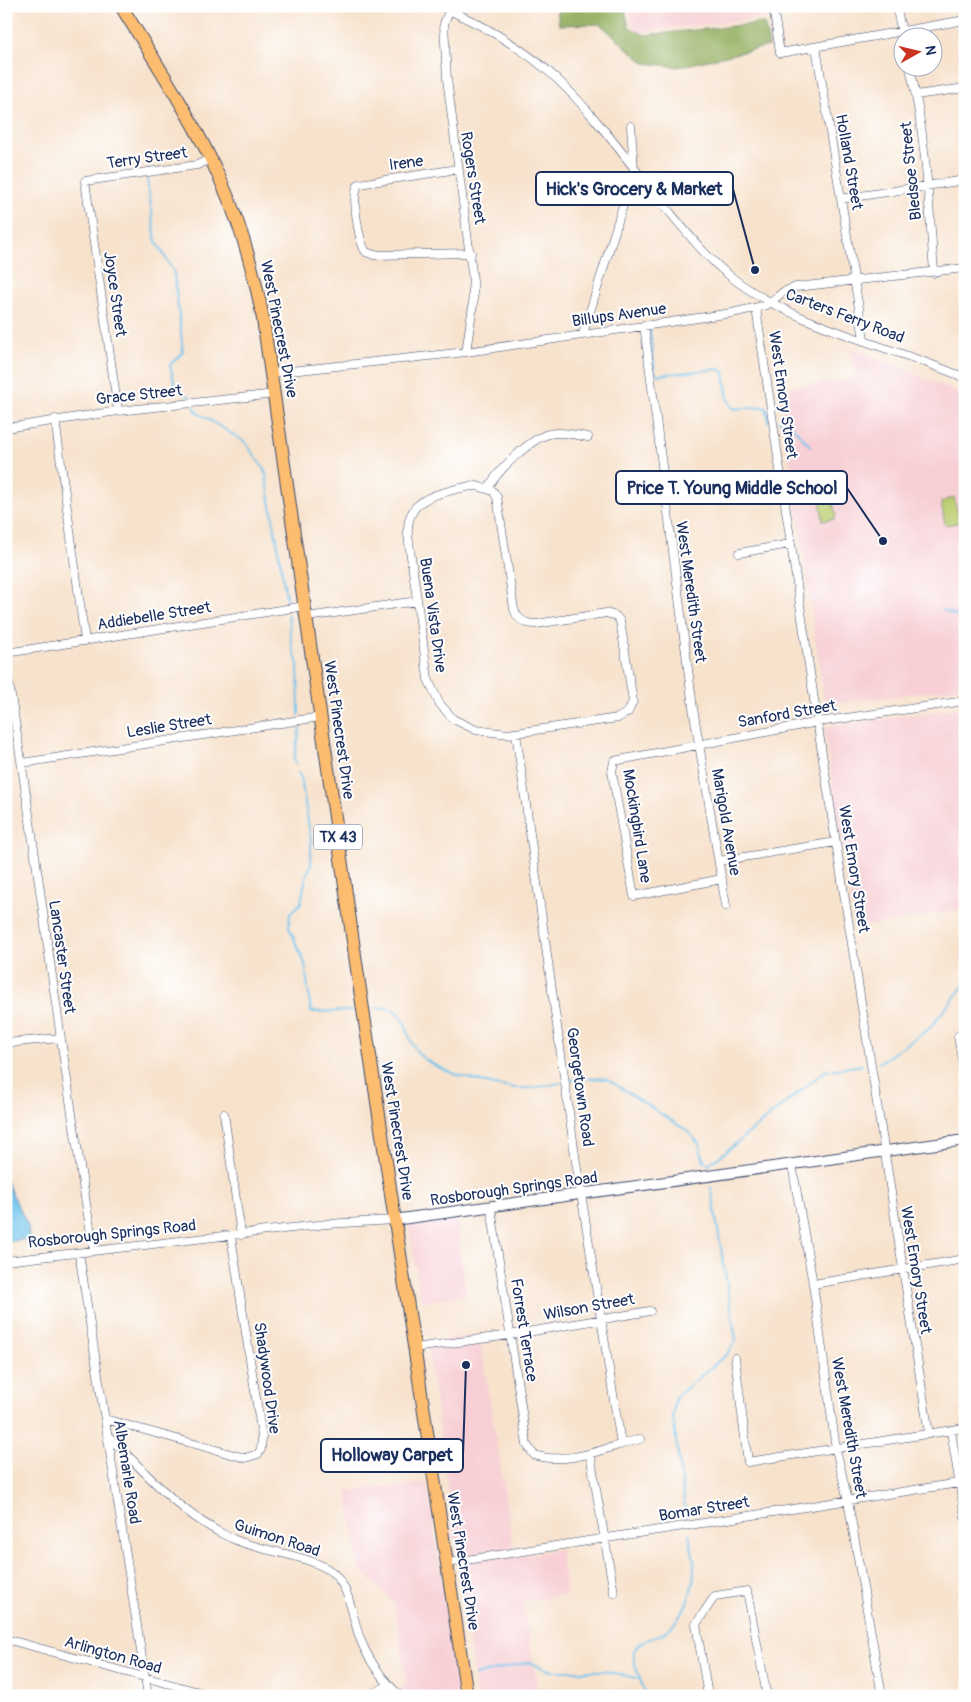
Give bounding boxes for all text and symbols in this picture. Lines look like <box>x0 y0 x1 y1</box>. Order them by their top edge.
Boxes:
north arrow <box>894 28 944 78</box>
text: N <box>921 44 939 56</box>
street label: Holland Street <box>831 112 867 212</box>
street label: Bledsoe Street <box>896 120 926 221</box>
street label: Rogers Street <box>456 130 490 226</box>
street label: Terry Street <box>106 142 189 174</box>
street label: Irene <box>388 151 425 175</box>
callout: Hick's Grocery & Market <box>536 172 733 205</box>
text: Hick's Grocery & Market <box>545 178 723 201</box>
street label: Joyce Street <box>99 250 131 339</box>
street label: West Pinecrest Drive <box>256 259 302 400</box>
street label: Carters Ferry Road <box>783 284 907 348</box>
street label: Billups Avenue <box>571 298 668 332</box>
street label: West Emory Street <box>764 330 802 461</box>
street label: Grace Street <box>95 380 184 409</box>
callout: Price T. Young Middle School <box>616 471 847 504</box>
text: Price T. Young Middle School <box>627 477 837 500</box>
street label: West Meredith Street <box>671 520 711 665</box>
street label: Buena Vista Drive <box>415 556 451 674</box>
street label: Addiebelle Street <box>96 597 213 635</box>
street label: West Pinecrest Drive <box>319 659 359 801</box>
street label: Sanford Street <box>736 695 838 732</box>
street label: Leslie Street <box>125 709 213 743</box>
street label: Marigold Avenue <box>707 767 745 877</box>
street label: Mockingbird Lane <box>618 768 656 884</box>
street label: West Emory Street <box>834 804 874 935</box>
road number: TX 43 <box>314 824 362 850</box>
street label: Lancaster Street <box>44 899 80 1016</box>
street label: Georgetown Road <box>562 1026 598 1148</box>
street label: West Pinecrest Drive <box>376 1060 418 1202</box>
street label: Rosborough Springs Road <box>429 1167 599 1211</box>
street label: West Emory Street <box>896 1205 936 1336</box>
street label: Rosborough Springs Road <box>27 1215 197 1253</box>
street label: Forrest Terrace <box>506 1277 542 1383</box>
street label: Wilson Street <box>542 1289 636 1325</box>
street label: Shadywood Drive <box>249 1321 285 1435</box>
street label: West Meredith Street <box>827 1356 871 1501</box>
street label: Albemarle Road <box>109 1418 145 1526</box>
callout: Holloway Carpet <box>321 1439 463 1472</box>
text: Holloway Carpet <box>331 1444 454 1467</box>
street label: West Pinecrest Drive <box>442 1490 484 1632</box>
street label: Bomar Street <box>657 1492 751 1526</box>
street label: Guimon Road <box>231 1515 323 1561</box>
street label: Arlington Road <box>62 1632 164 1678</box>

